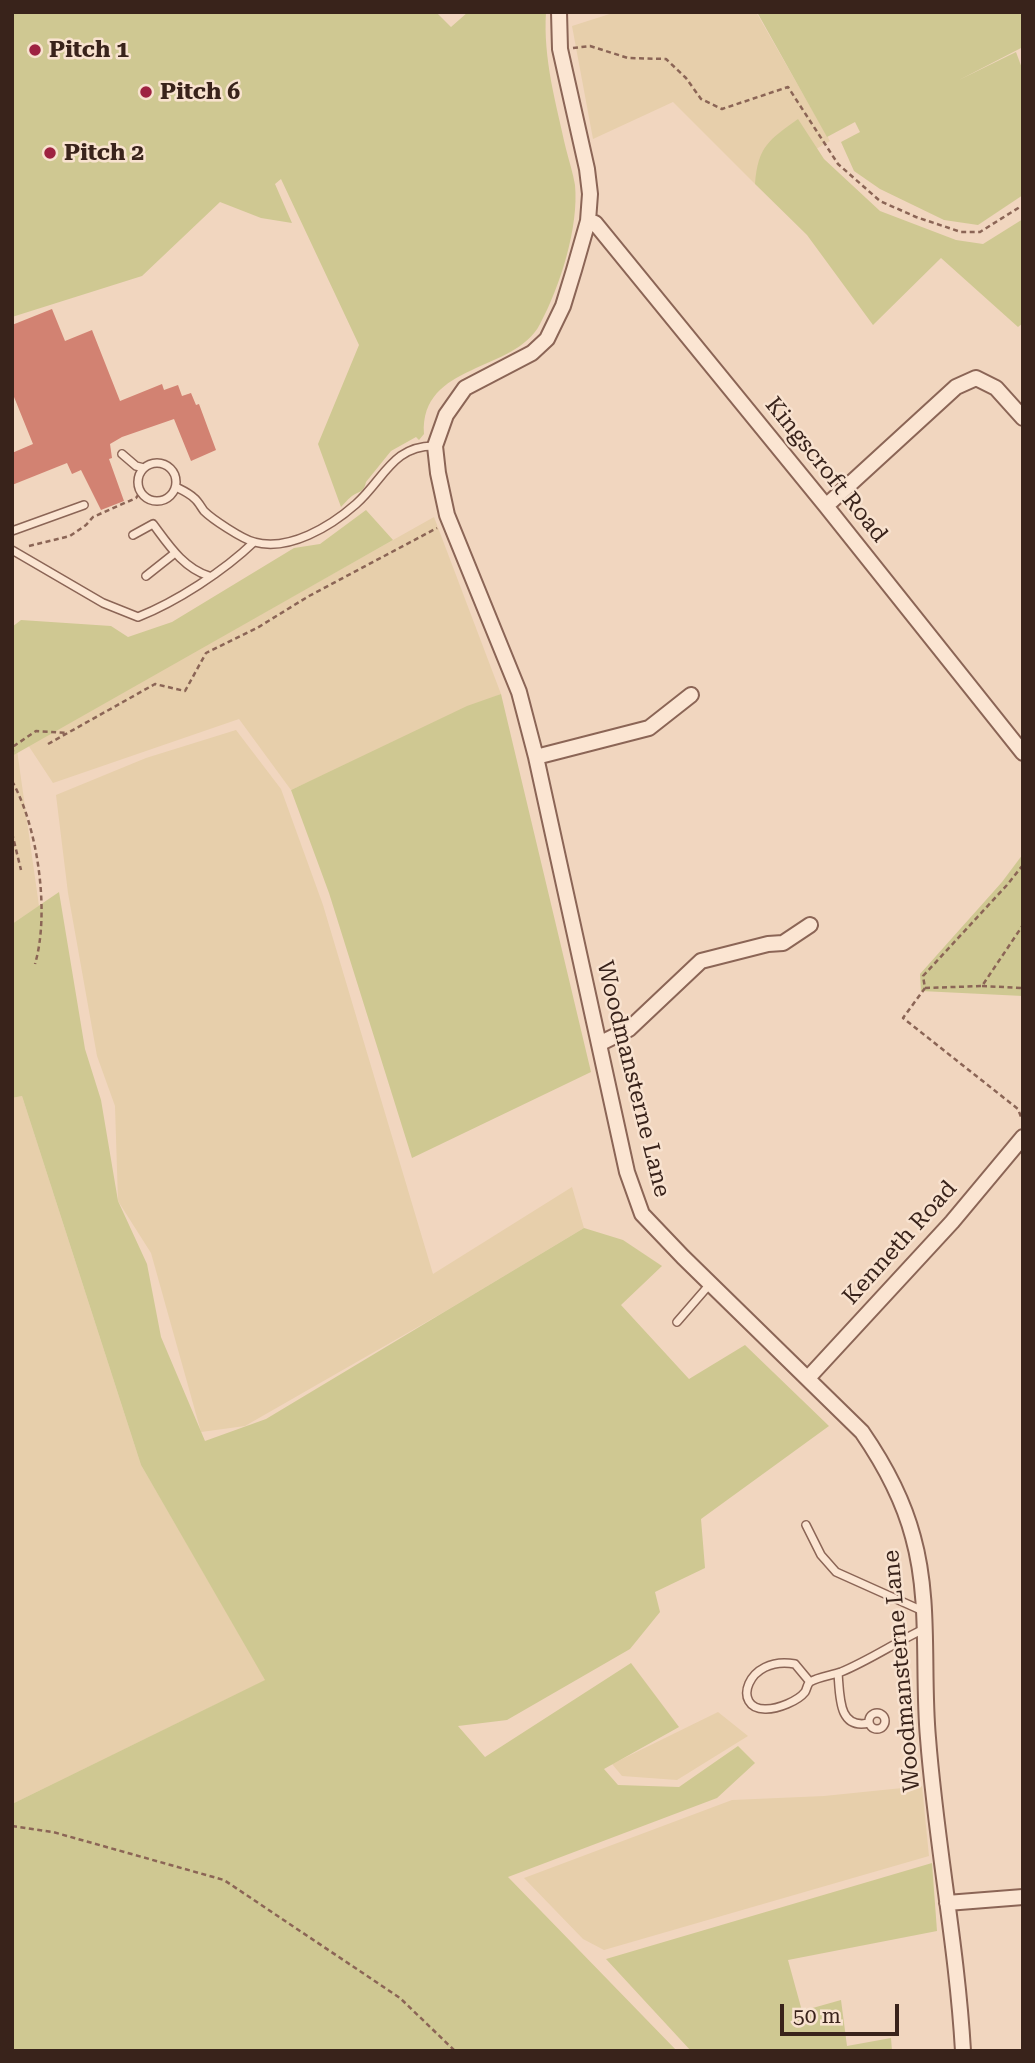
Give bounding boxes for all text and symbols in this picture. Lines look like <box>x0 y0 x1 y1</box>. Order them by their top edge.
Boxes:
place label: Pitch 1 <box>49 36 129 64</box>
marker: Pitch 1 <box>27 42 43 58</box>
place label: Pitch 6 <box>160 78 240 106</box>
marker: Pitch 6 <box>138 84 154 100</box>
place label: Pitch 2 <box>64 139 144 167</box>
marker: Pitch 2 <box>42 145 58 161</box>
street label: Kingscroft Road <box>759 392 893 548</box>
street label: Woodmansterne Lane <box>590 958 676 1200</box>
street label: Kenneth Road <box>837 1175 963 1311</box>
street label: Woodmansterne Lane <box>878 1549 926 1793</box>
scale bar <box>783 1990 902 2034</box>
text: 50 m <box>793 2004 841 2028</box>

